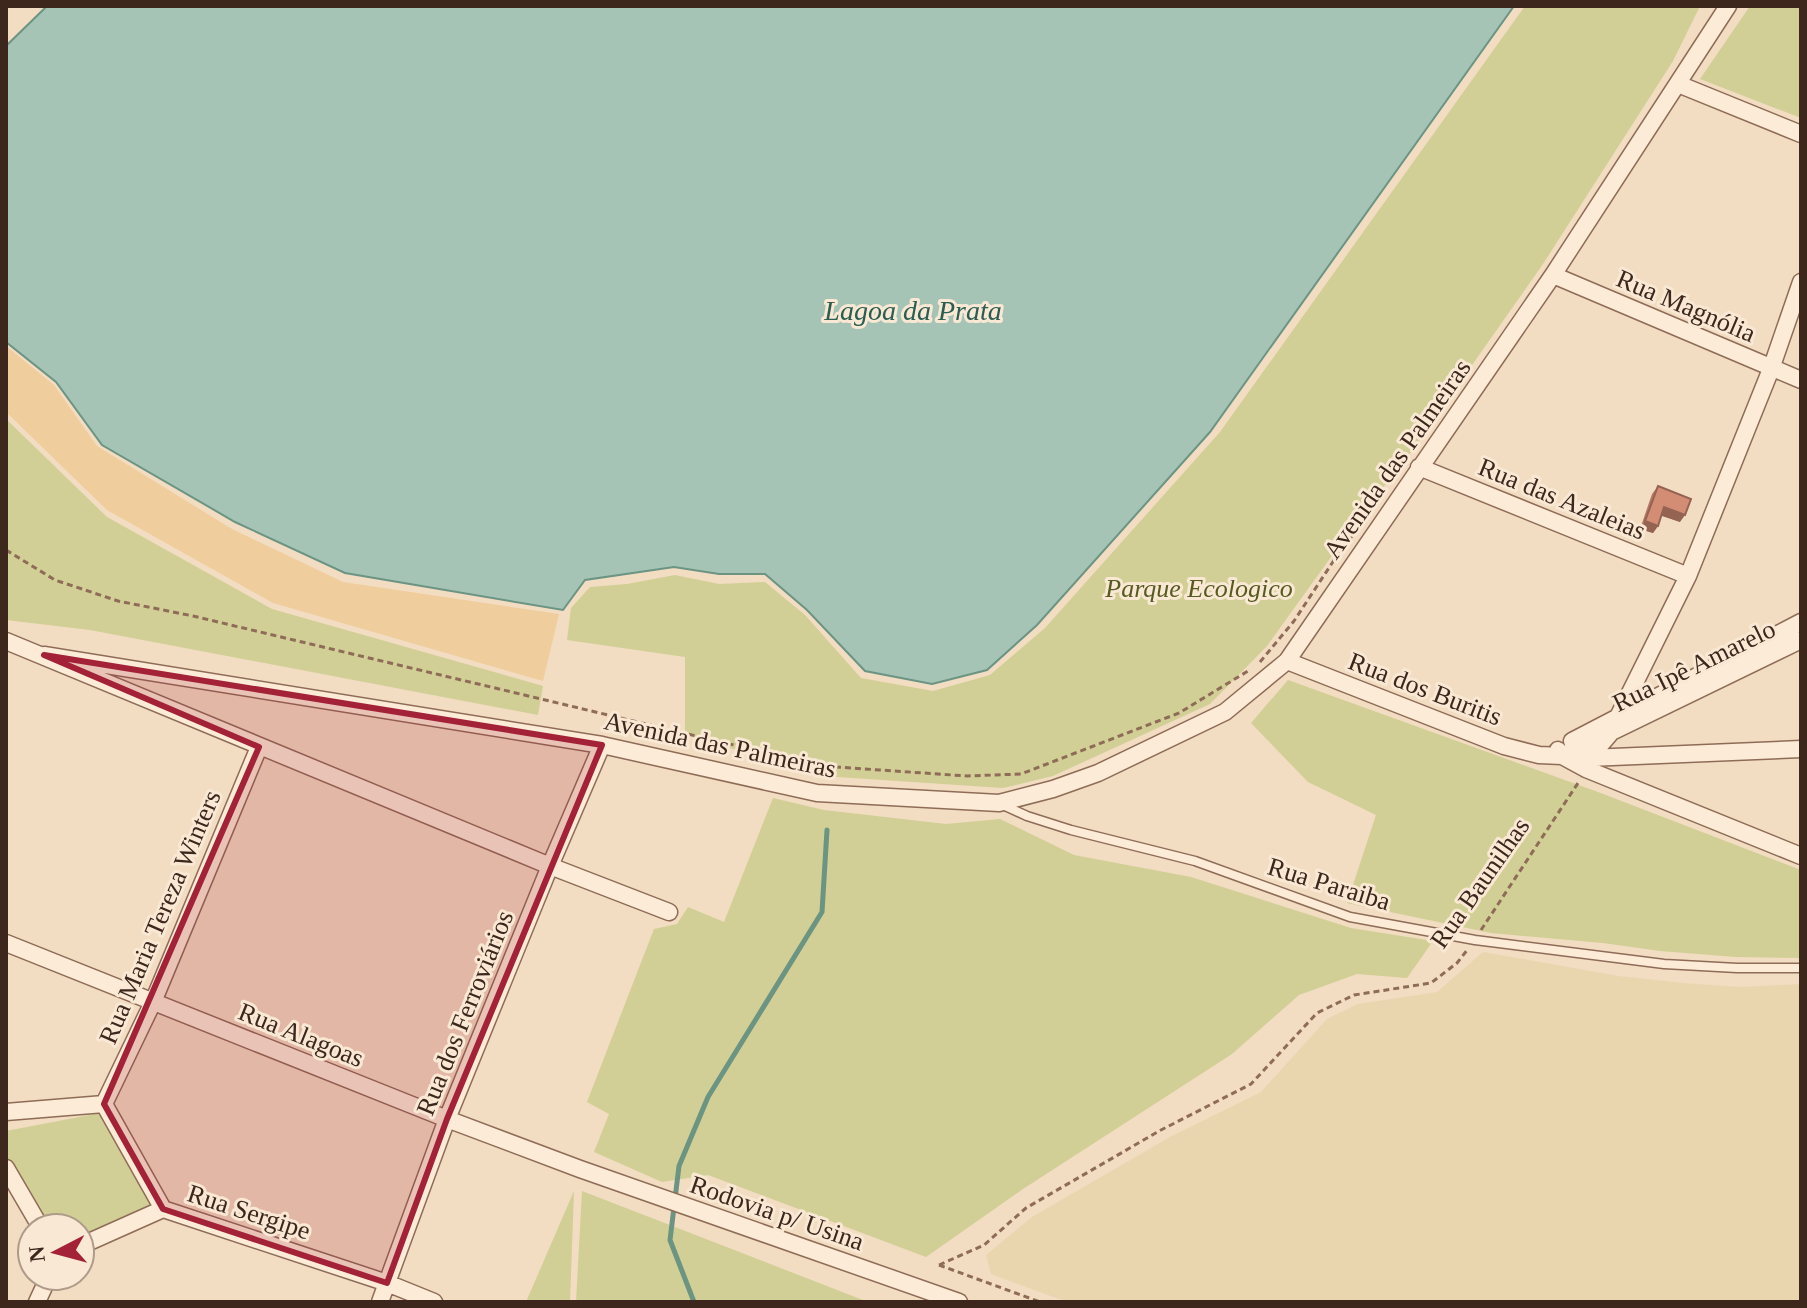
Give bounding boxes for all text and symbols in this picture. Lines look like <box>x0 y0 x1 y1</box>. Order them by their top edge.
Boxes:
street label: Rua Magnólia <box>1612 264 1760 348</box>
water label: Lagoa da Prata <box>823 295 1002 326</box>
street label: Avenida das Palmeiras <box>1317 354 1477 564</box>
street label: Rua das Azaleias <box>1474 452 1650 546</box>
park label: Parque Ecologico <box>1104 574 1293 603</box>
street label: Rua Ipê Amarelo <box>1608 614 1780 718</box>
street label: Rua dos Buritis <box>1344 646 1506 732</box>
street label: Avenida das Palmeiras <box>601 706 839 784</box>
street label: Rua Maria Tereza Winters <box>93 786 227 1048</box>
street label: Rua Baunilhas <box>1424 812 1536 954</box>
street label: Rua Paraiba <box>1264 852 1394 916</box>
street label: Rua dos Ferroviários <box>411 906 519 1120</box>
street label: Rua Alagoas <box>234 997 368 1073</box>
street label: Rodovia p/ Usina <box>686 1170 868 1256</box>
street label: Rua Sergipe <box>184 1179 314 1245</box>
north arrow <box>16 1212 96 1292</box>
text: N <box>23 1245 50 1263</box>

